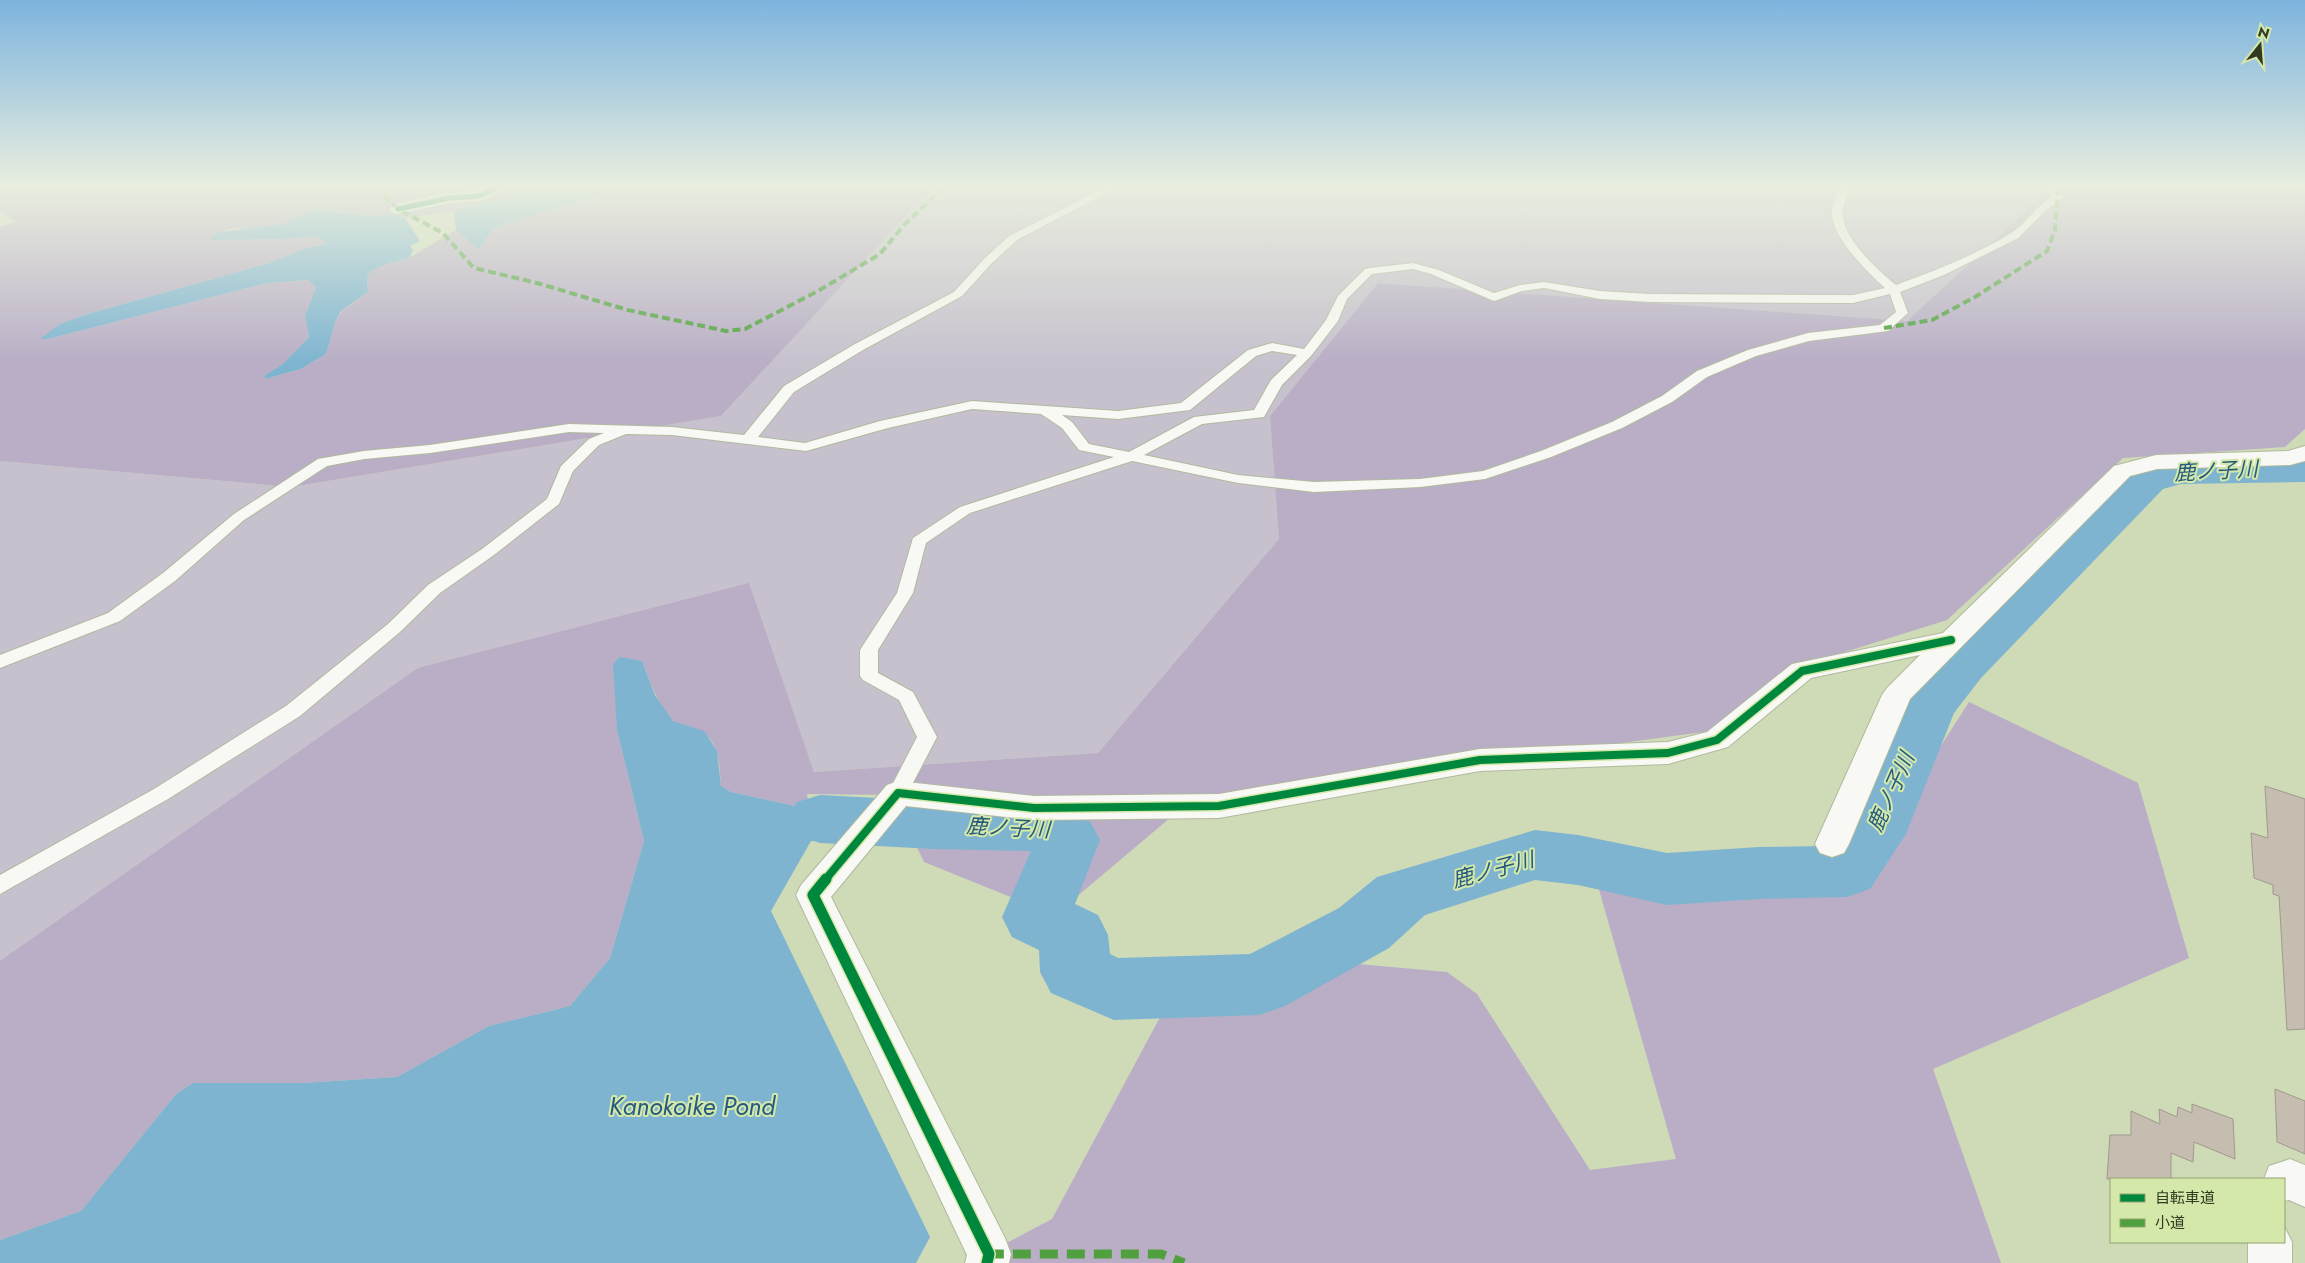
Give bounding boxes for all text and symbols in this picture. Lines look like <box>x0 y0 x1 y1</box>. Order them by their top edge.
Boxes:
north arrow <box>2235 20 2285 70</box>
text: N <box>2256 21 2272 44</box>
water label: 鹿ノ子川 <box>2173 454 2261 488</box>
water label: 鹿ノ子川 <box>1860 746 1923 836</box>
water label: 鹿ノ子川 <box>965 811 1053 845</box>
water label: 鹿ノ子川 <box>1449 844 1539 895</box>
water label: Kanokoike Pond <box>609 1088 776 1124</box>
legend <box>2110 1178 2285 1243</box>
text: 自転車道 <box>2155 1187 2215 1209</box>
text: 小道 <box>2155 1212 2185 1234</box>

